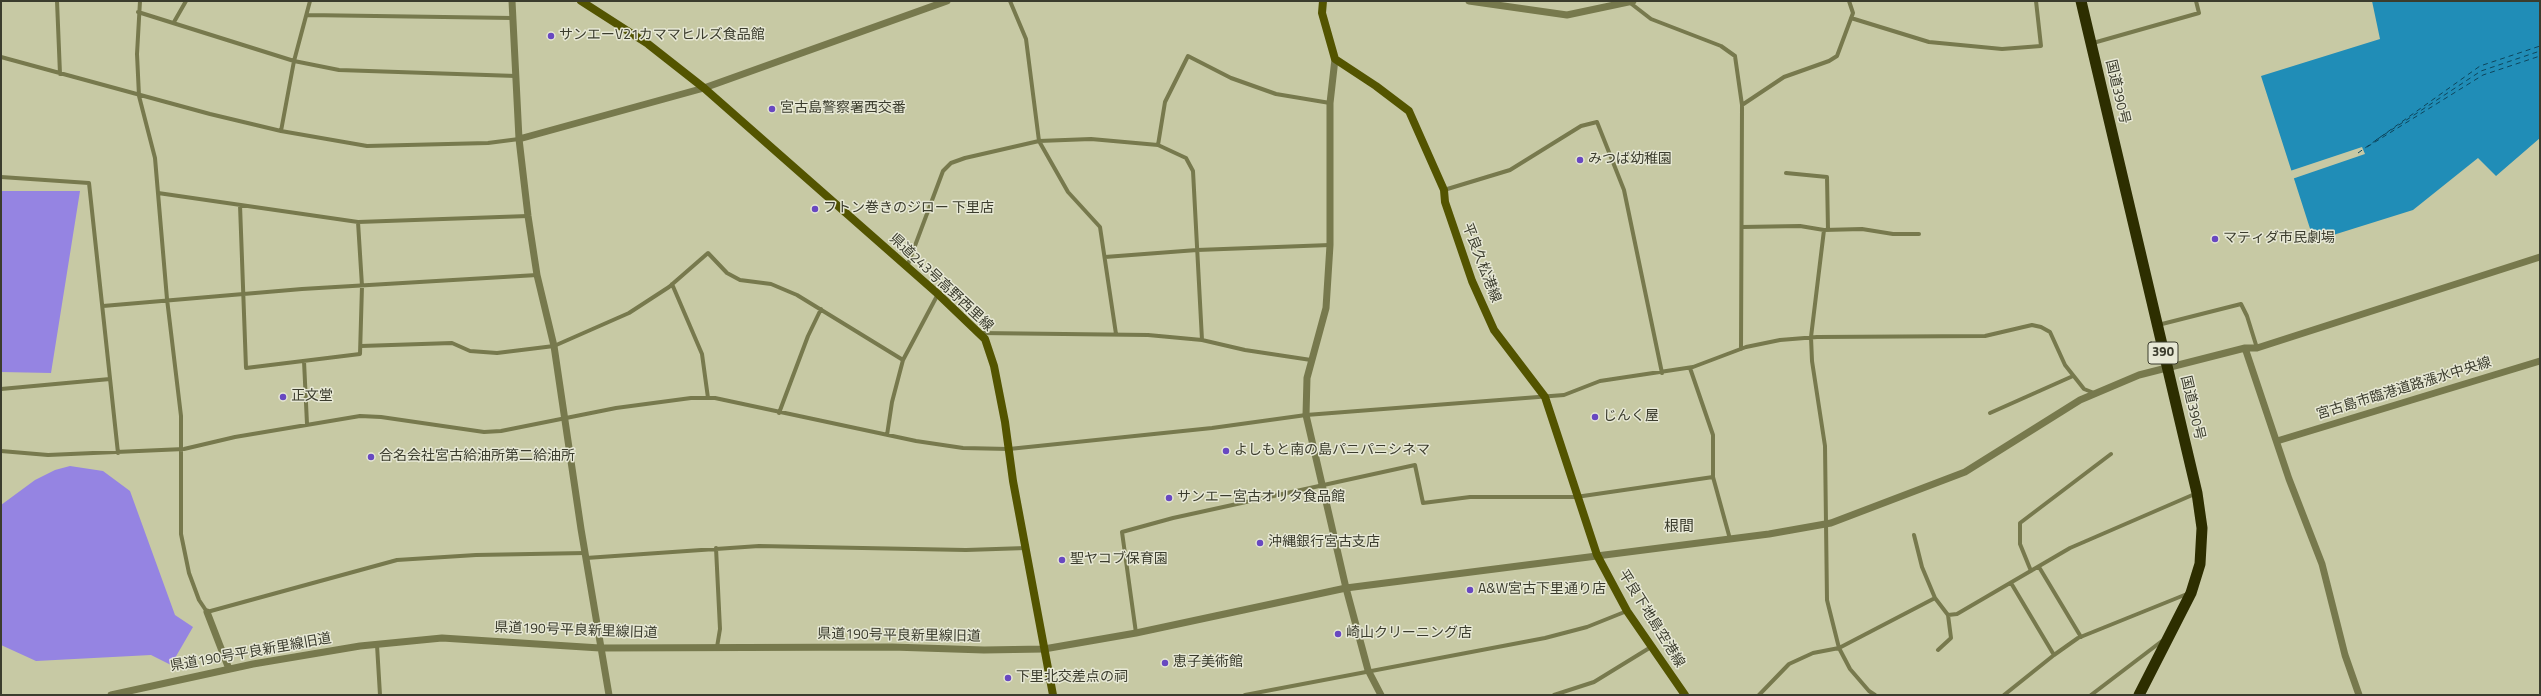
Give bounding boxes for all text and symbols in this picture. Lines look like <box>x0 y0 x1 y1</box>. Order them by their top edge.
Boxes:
place label: サンエーV21カママヒルズ食品館 <box>559 28 765 44</box>
marker: サンエーV21カママヒルズ食品館 <box>546 31 556 41</box>
street label: 国道390号 <box>2101 58 2133 126</box>
place label: 宮古島警察署西交番 <box>780 101 906 117</box>
marker: 宮古島警察署西交番 <box>767 104 777 114</box>
place label: みつば幼稚園 <box>1588 152 1672 168</box>
marker: みつば幼稚園 <box>1575 155 1585 165</box>
place label: フトン巻きのジロー 下里店 <box>823 201 994 217</box>
marker: フトン巻きのジロー 下里店 <box>810 204 820 214</box>
street label: 平良久松港線 <box>1458 221 1504 305</box>
street label: 県道243号高野西里線 <box>886 231 996 335</box>
place label: マティダ市民劇場 <box>2223 231 2335 247</box>
marker: マティダ市民劇場 <box>2210 234 2220 244</box>
road number: 390 <box>2148 342 2178 364</box>
street label: 宮古島市臨港道路漲水中央線 <box>2315 354 2493 424</box>
street label: 国道390号 <box>2176 374 2208 442</box>
place label: 正文堂 <box>291 389 333 405</box>
marker: 正文堂 <box>278 392 288 402</box>
place label: じんく屋 <box>1603 409 1659 425</box>
marker: じんく屋 <box>1590 412 1600 422</box>
place label: よしもと南の島パニパニシネマ <box>1234 443 1430 459</box>
marker: よしもと南の島パニパニシネマ <box>1221 446 1231 456</box>
place label: 合名会社宮古給油所第二給油所 <box>379 449 575 465</box>
marker: 合名会社宮古給油所第二給油所 <box>366 452 376 462</box>
place label: サンエー宮古オリタ食品館 <box>1177 490 1345 506</box>
marker: サンエー宮古オリタ食品館 <box>1164 493 1174 503</box>
district label: 根間 <box>1664 518 1694 536</box>
place label: 沖縄銀行宮古支店 <box>1268 535 1380 551</box>
marker: 沖縄銀行宮古支店 <box>1255 538 1265 548</box>
place label: 聖ヤコブ保育園 <box>1070 552 1168 568</box>
marker: 聖ヤコブ保育園 <box>1057 555 1067 565</box>
street label: 平良下地島空港線 <box>1614 567 1688 671</box>
place label: A&W宮古下里通り店 <box>1478 582 1606 598</box>
marker: A&W宮古下里通り店 <box>1465 585 1475 595</box>
street label: 県道190号平良新里線旧道 <box>494 620 658 642</box>
street label: 県道190号平良新里線旧道 <box>817 626 981 646</box>
place label: 崎山クリーニング店 <box>1346 626 1472 642</box>
marker: 崎山クリーニング店 <box>1333 629 1343 639</box>
street label: 県道190号平良新里線旧道 <box>169 631 333 675</box>
place label: 恵子美術館 <box>1173 655 1243 671</box>
marker: 恵子美術館 <box>1160 658 1170 668</box>
place label: 下里北交差点の祠 <box>1016 670 1128 686</box>
marker: 下里北交差点の祠 <box>1003 673 1013 683</box>

